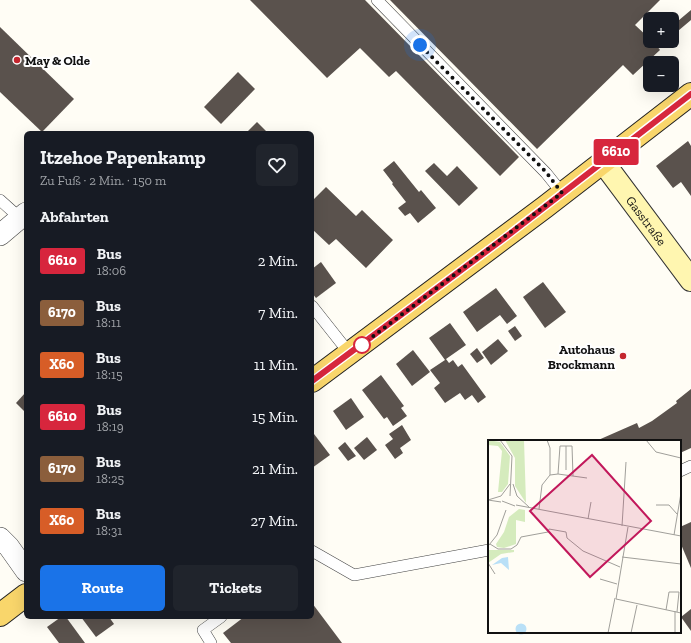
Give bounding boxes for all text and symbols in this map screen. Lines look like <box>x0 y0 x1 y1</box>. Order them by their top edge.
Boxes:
map controls <box>643 12 679 92</box>
button: + <box>643 12 679 48</box>
your location <box>410 35 430 55</box>
place label: May & Olde <box>25 53 91 68</box>
marker: May & Olde <box>12 55 22 65</box>
button: − <box>643 56 679 92</box>
line badge: 6610 <box>588 139 644 165</box>
text: 6610 <box>602 143 630 160</box>
button: heart <box>256 144 298 186</box>
text: Itzehoe Papenkamp <box>40 146 206 169</box>
text: Zu Fuß · 2 Min. · 150 m <box>40 173 166 188</box>
street label: Gasstraße <box>623 193 670 248</box>
text: Abfahrten <box>40 208 109 226</box>
text: Bus <box>97 245 122 263</box>
text: 6610 <box>48 252 77 269</box>
text: 2 Min. <box>258 252 298 270</box>
text: 18:06 <box>97 263 126 278</box>
text: Bus <box>96 297 121 315</box>
text: 6170 <box>48 304 76 321</box>
text: 7 Min. <box>258 304 298 322</box>
text: 18:11 <box>96 315 121 330</box>
unlabelled marker <box>353 336 371 354</box>
place label: Autohaus Brockmann <box>548 342 615 372</box>
text: Bus <box>96 349 121 367</box>
marker: Autohaus Brockmann <box>618 351 628 361</box>
text: X60 <box>50 356 74 373</box>
text: 11 Min. <box>254 356 298 374</box>
text: 18:15 <box>96 367 123 382</box>
text: Bus <box>97 401 122 419</box>
text: 6610 <box>48 408 77 425</box>
text: 15 Min. <box>252 408 298 426</box>
text: 18:19 <box>97 419 124 434</box>
inset map <box>488 440 681 633</box>
text: Bus <box>96 453 121 471</box>
text: 6170 <box>48 460 76 477</box>
text: 21 Min. <box>252 460 298 478</box>
text: 18:25 <box>96 471 124 486</box>
text: Bus <box>96 505 121 523</box>
text: X60 <box>50 512 74 529</box>
text: 27 Min. <box>251 512 298 530</box>
text: 18:31 <box>96 523 122 538</box>
button: Route <box>40 565 165 611</box>
button: Tickets <box>173 565 298 611</box>

